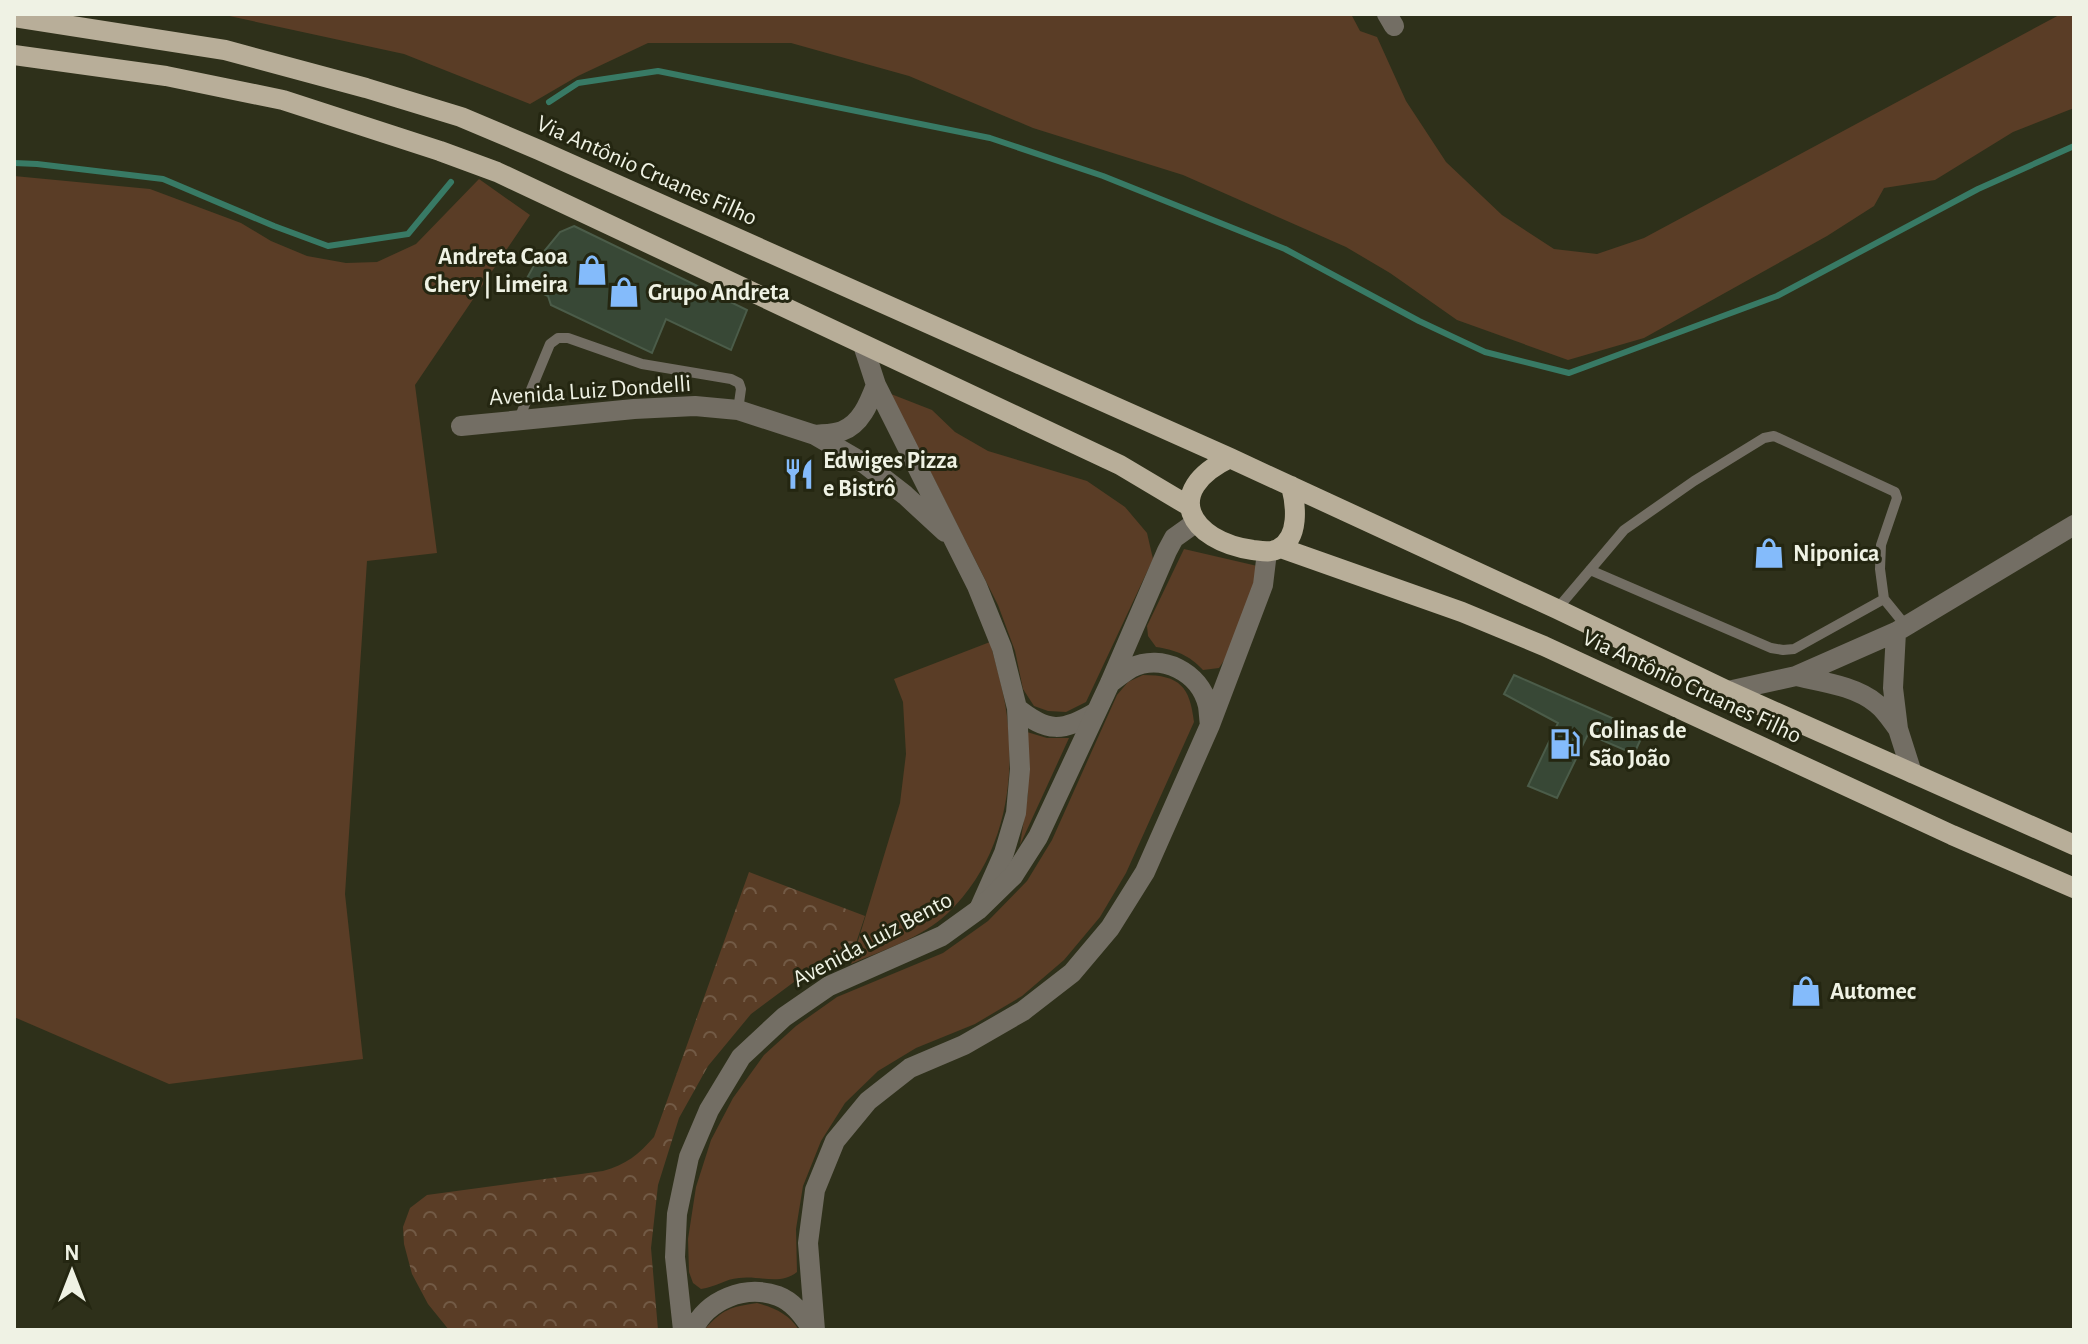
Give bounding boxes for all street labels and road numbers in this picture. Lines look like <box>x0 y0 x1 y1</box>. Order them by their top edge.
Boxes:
street label: Via Antônio Cruanes Filho <box>533 111 761 230</box>
street label: Avenida Luiz Dondelli <box>488 372 692 410</box>
street label: Via Antônio Cruanes Filho <box>1578 626 1805 748</box>
street label: Avenida Luiz Bento <box>789 888 956 992</box>

